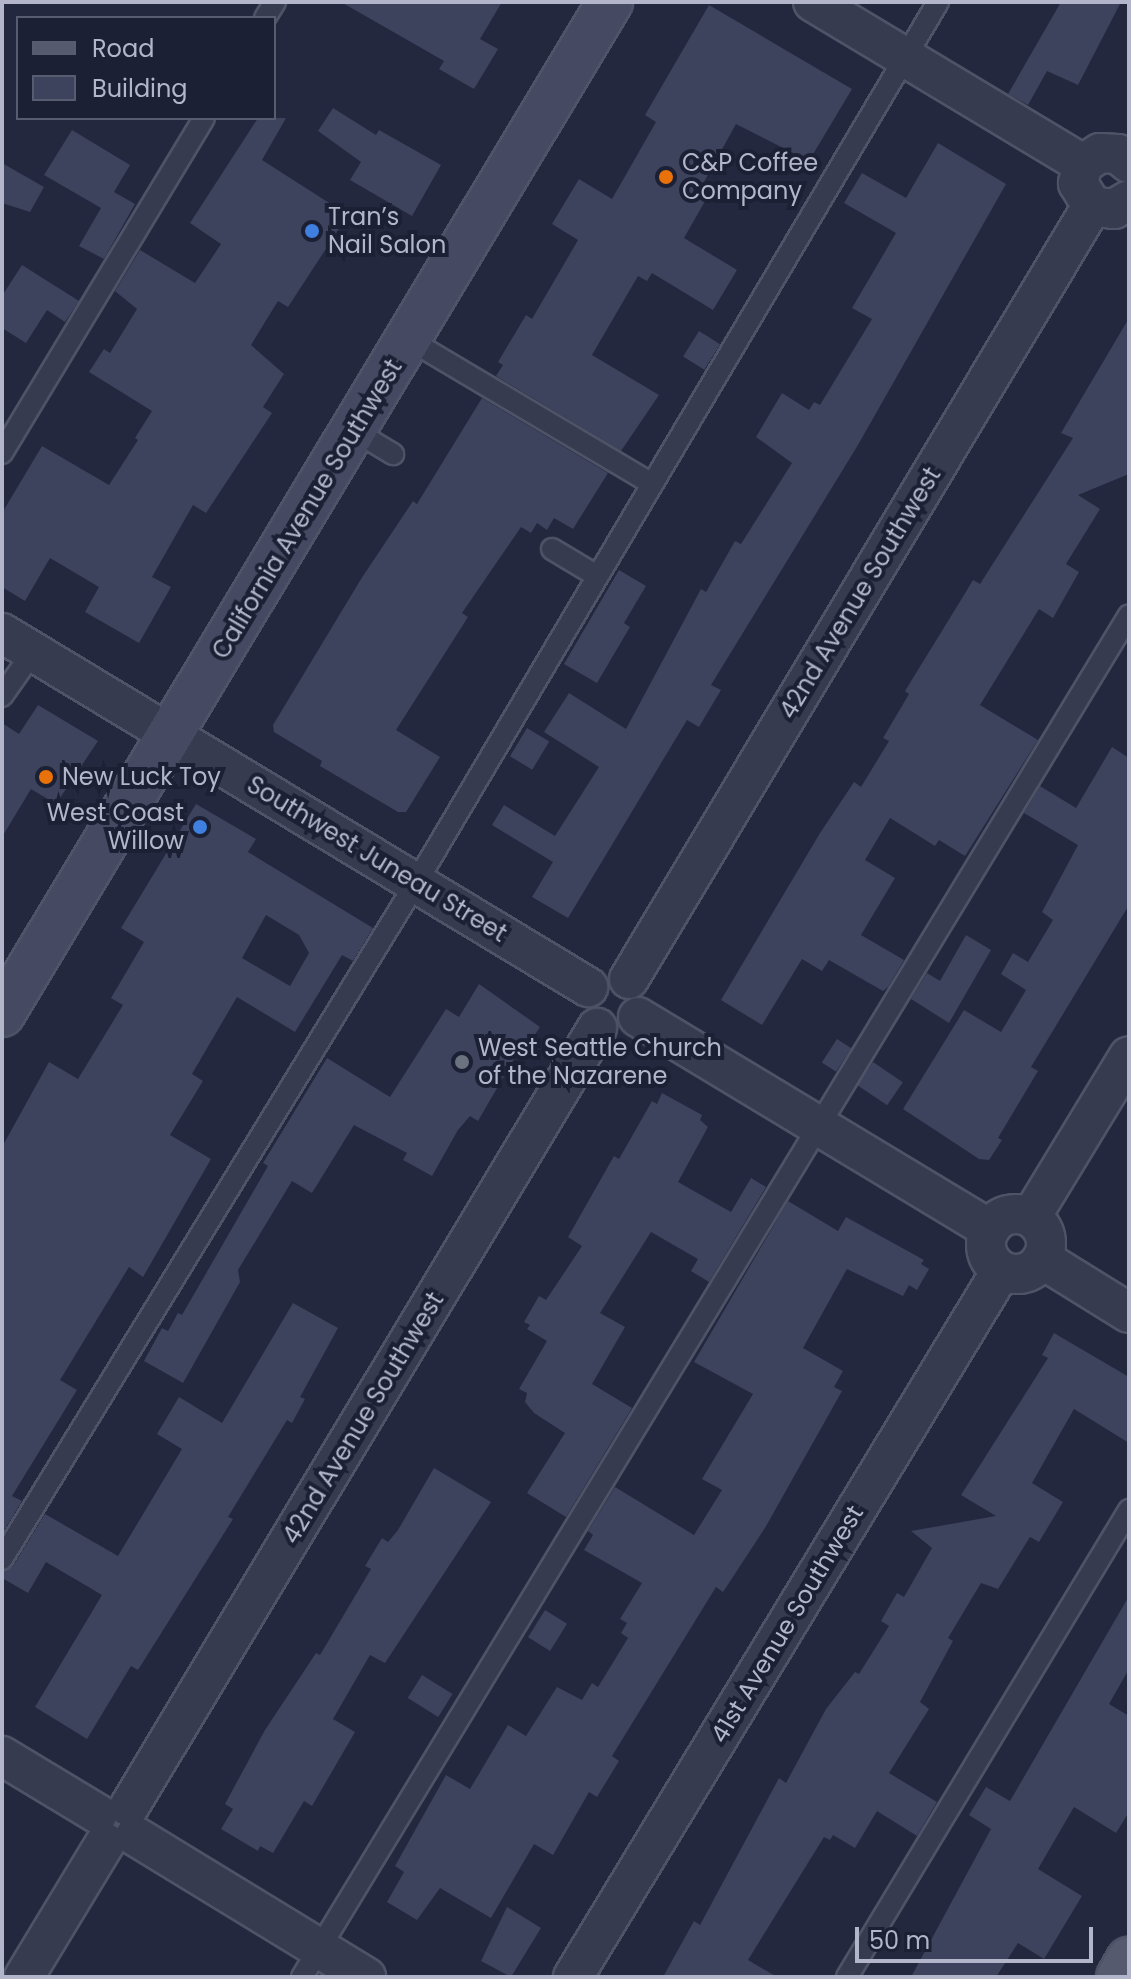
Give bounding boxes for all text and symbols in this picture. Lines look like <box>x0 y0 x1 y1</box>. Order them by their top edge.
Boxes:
legend <box>16 16 276 120</box>
text: Road <box>92 32 154 65</box>
text: Building <box>92 72 188 105</box>
place label: C&P Coffee Company <box>682 149 818 205</box>
marker: C&P Coffee Company <box>657 168 675 186</box>
place label: Tran’s Nail Salon <box>328 203 446 259</box>
marker: Tran’s Nail Salon <box>303 222 321 240</box>
street label: California Avenue Southwest <box>206 354 408 664</box>
street label: 42nd Avenue Southwest <box>773 462 947 724</box>
place label: New Luck Toy <box>62 763 221 791</box>
marker: New Luck Toy <box>37 768 55 786</box>
street label: Southwest Juneau Street <box>242 770 512 948</box>
place label: West Coast Willow <box>47 799 184 855</box>
marker: West Coast Willow <box>191 818 209 836</box>
place label: West Seattle Church of the Nazarene <box>478 1034 722 1090</box>
marker: West Seattle Church of the Nazarene <box>453 1053 471 1071</box>
street label: 42nd Avenue Southwest <box>276 1287 450 1549</box>
street label: 41st Avenue Southwest <box>705 1500 869 1748</box>
scale bar <box>859 1911 1097 1961</box>
text: 50 m <box>869 1924 930 1957</box>

